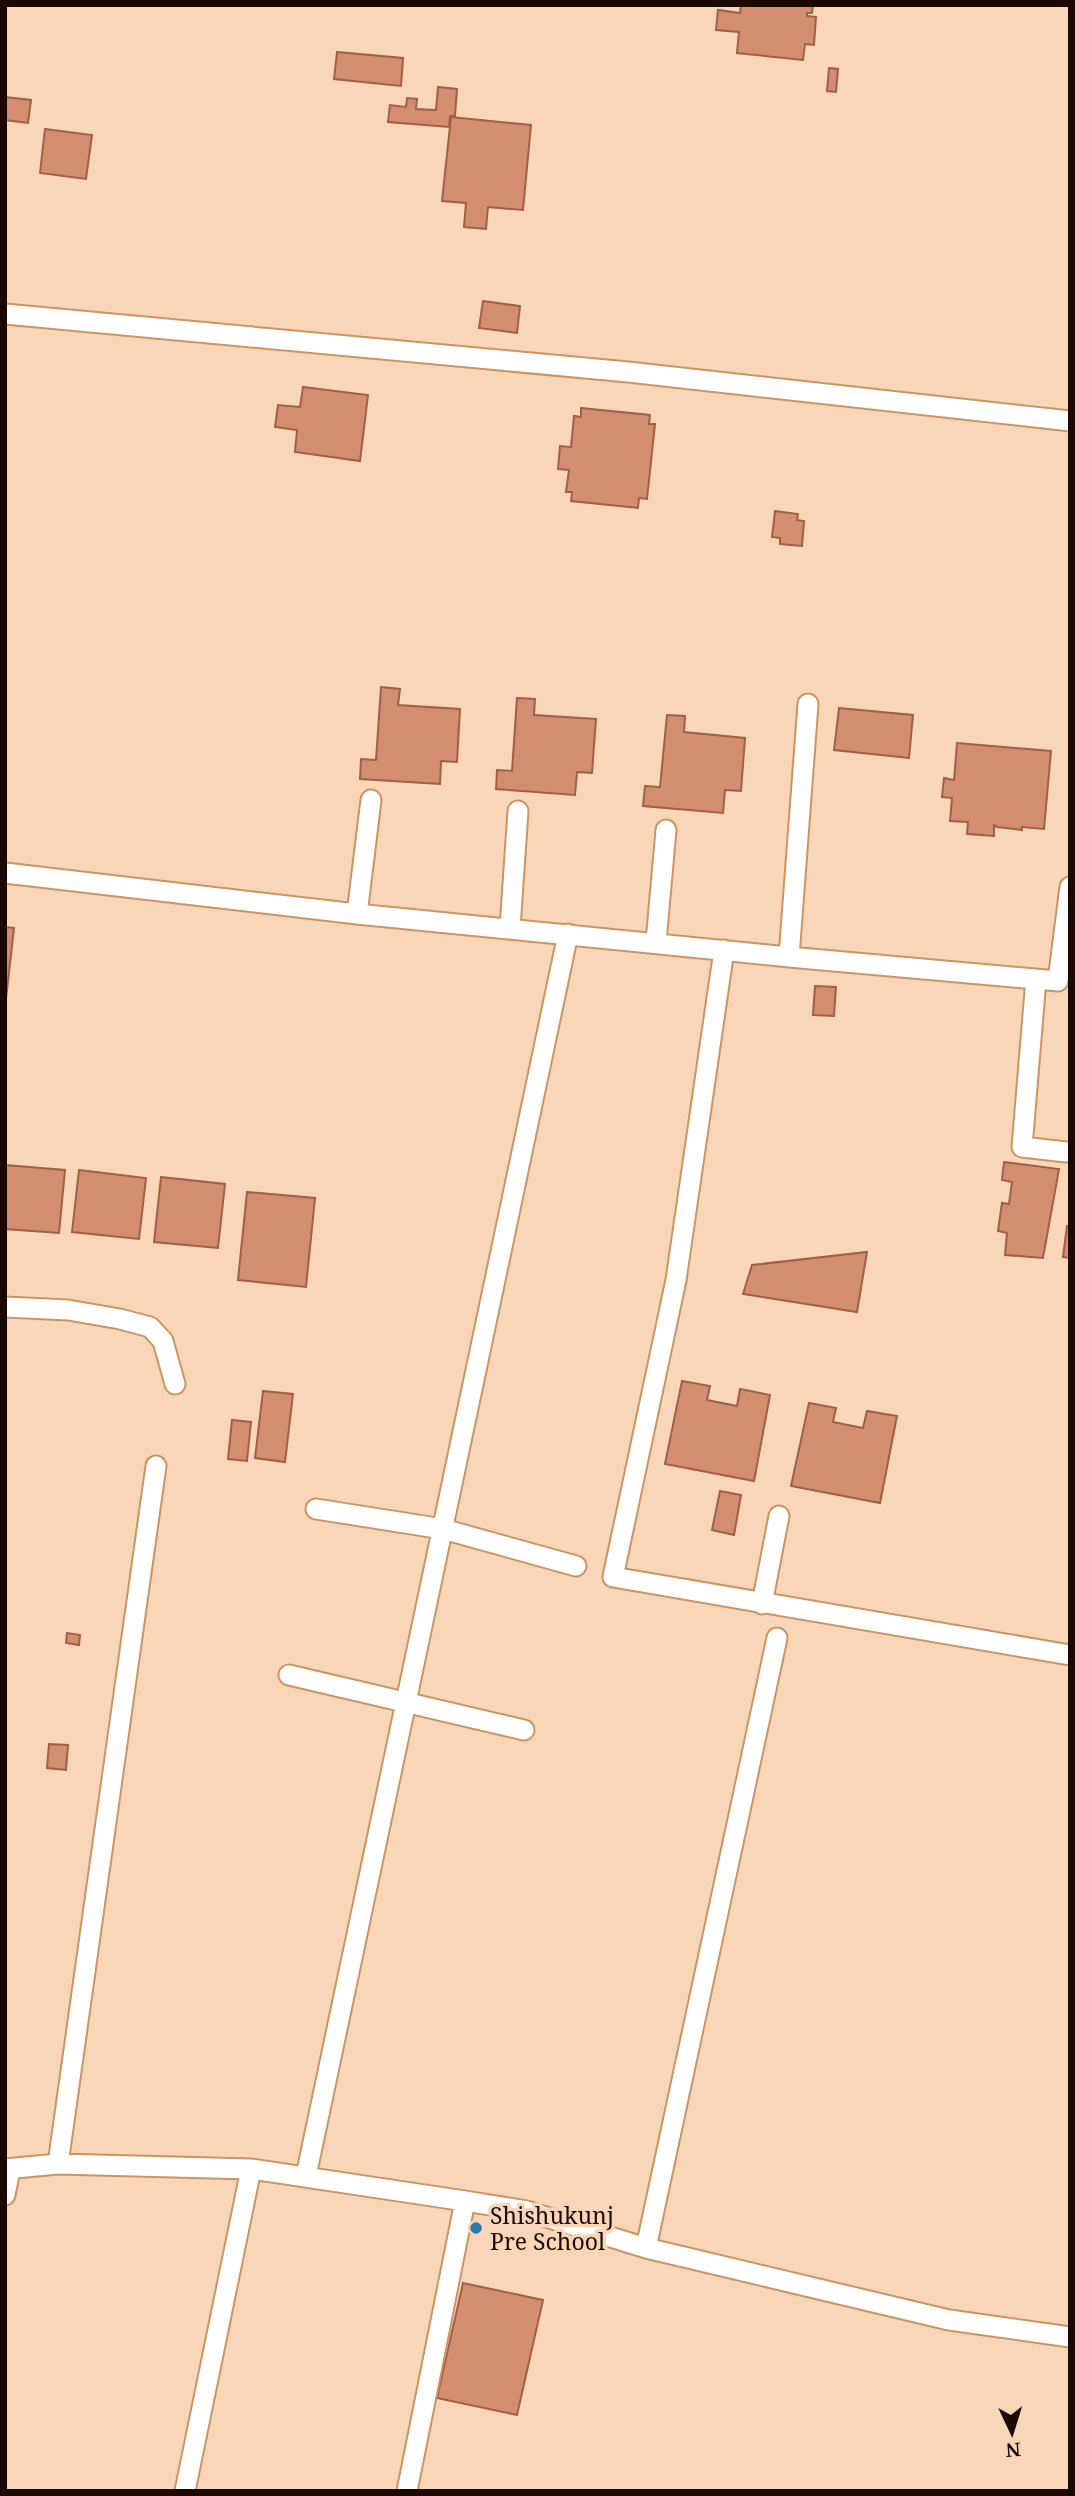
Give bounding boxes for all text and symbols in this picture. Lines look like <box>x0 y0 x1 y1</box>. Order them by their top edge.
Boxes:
place label: Shishukunj Pre School <box>490 2199 614 2257</box>
marker: Shishukunj Pre School <box>468 2220 484 2236</box>
north arrow <box>977 2398 1047 2468</box>
text: N <box>1005 2436 1022 2463</box>

